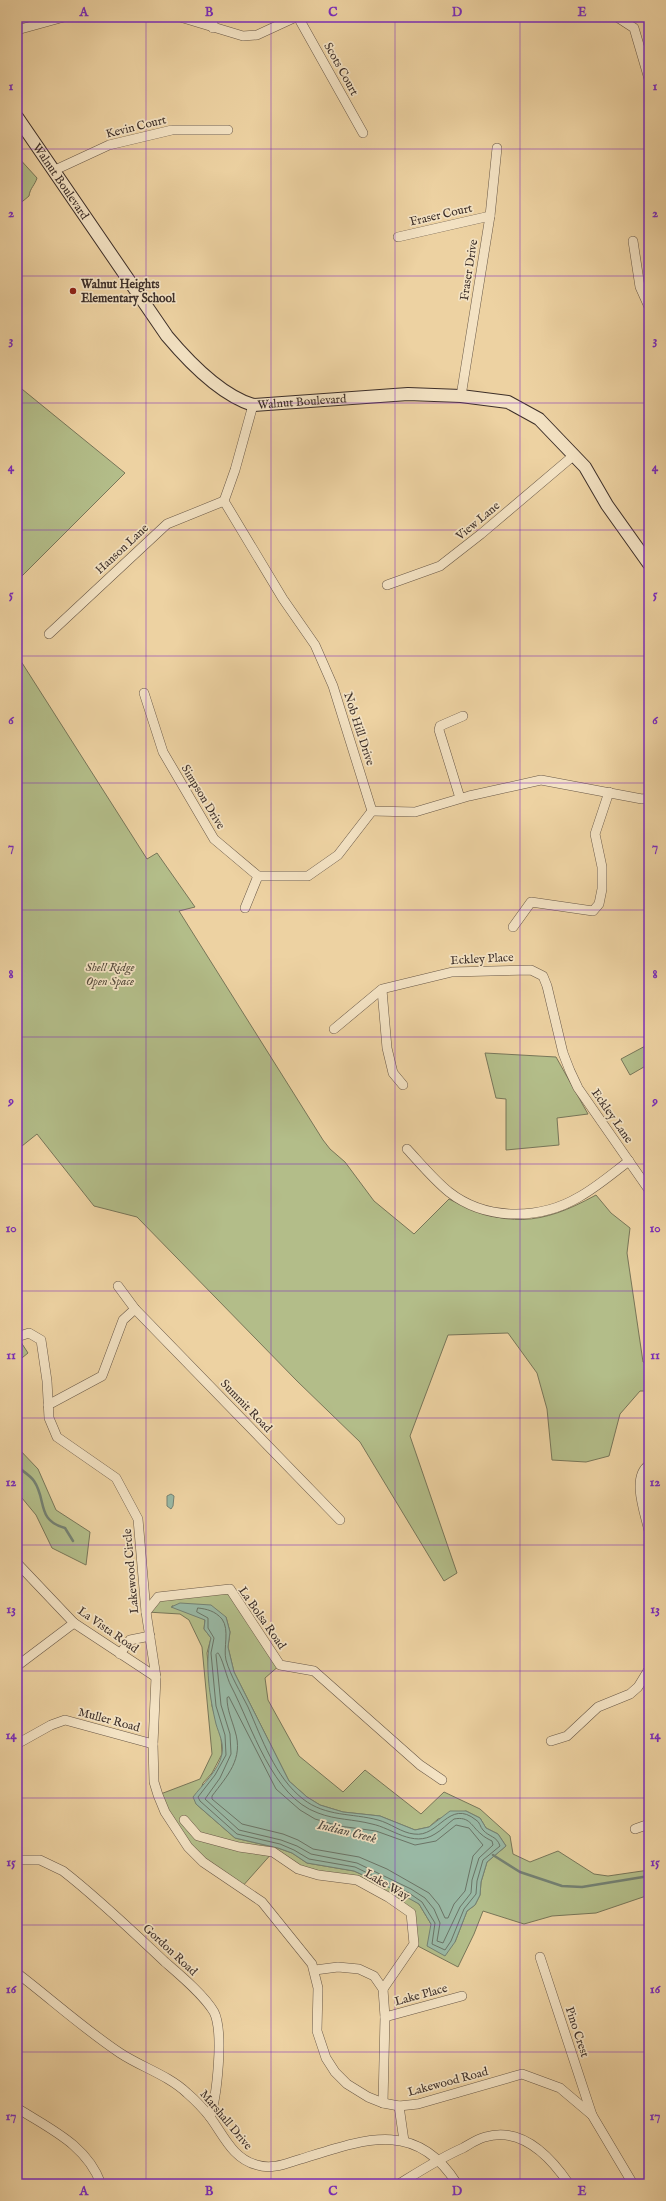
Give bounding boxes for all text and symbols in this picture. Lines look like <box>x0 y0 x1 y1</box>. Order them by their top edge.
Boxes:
text: A <box>79 4 90 21</box>
text: B <box>205 4 214 21</box>
text: C <box>328 4 338 21</box>
text: D <box>452 4 463 21</box>
text: E <box>577 4 587 21</box>
street label: Scots Court <box>320 40 362 98</box>
text: 1 <box>9 78 14 95</box>
text: 1 <box>653 78 658 95</box>
street label: Kevin Court <box>104 112 168 142</box>
street label: Walnut Boulevard <box>30 140 93 223</box>
street label: Fraser Court <box>408 201 474 229</box>
text: 2 <box>8 205 14 222</box>
text: 2 <box>652 205 658 222</box>
street label: Fraser Drive <box>457 238 481 302</box>
place label: Walnut Heights Elementary School <box>80 277 176 307</box>
marker: Walnut Heights Elementary School <box>68 286 78 296</box>
text: 3 <box>9 332 14 349</box>
text: 3 <box>653 332 658 349</box>
street label: Walnut Boulevard <box>257 391 347 412</box>
text: 4 <box>8 459 15 476</box>
text: 4 <box>652 459 659 476</box>
street label: View Lane <box>452 498 503 544</box>
street label: Hanson Lane <box>92 520 152 577</box>
text: 5 <box>9 586 14 603</box>
text: 5 <box>653 586 658 603</box>
street label: Nob Hill Drive <box>340 690 378 768</box>
text: 6 <box>8 712 14 729</box>
text: 6 <box>652 712 658 729</box>
street label: Simpson Drive <box>177 762 228 833</box>
text: 7 <box>8 839 14 856</box>
text: 7 <box>652 839 658 856</box>
street label: Eckley Place <box>450 950 514 968</box>
park label: Shell Ridge Open Space <box>86 960 134 989</box>
text: 8 <box>8 966 14 983</box>
text: 8 <box>652 966 658 983</box>
street label: Eckley Lane <box>588 1086 636 1146</box>
text: 9 <box>7 1093 14 1110</box>
text: 9 <box>651 1093 658 1110</box>
text: 10 <box>5 1220 17 1237</box>
text: 10 <box>649 1220 661 1237</box>
text: 11 <box>6 1347 16 1364</box>
text: 11 <box>650 1347 660 1364</box>
street label: Summit Road <box>217 1376 275 1436</box>
text: 12 <box>6 1474 16 1491</box>
text: 12 <box>650 1474 660 1491</box>
street label: Lakewood Circle <box>120 1527 142 1614</box>
street label: La Bolsa Road <box>235 1584 289 1653</box>
text: 13 <box>6 1601 16 1618</box>
text: 13 <box>650 1601 660 1618</box>
street label: La Vista Road <box>75 1604 142 1657</box>
street label: Muller Road <box>76 1705 142 1736</box>
text: 14 <box>5 1727 17 1744</box>
text: 14 <box>649 1727 661 1744</box>
water label: Indian Creek <box>315 1816 379 1848</box>
text: 15 <box>6 1854 16 1871</box>
text: 15 <box>650 1854 660 1871</box>
street label: Lake Way <box>362 1866 412 1904</box>
street label: Gordon Road <box>140 1921 201 1980</box>
text: 16 <box>6 1981 17 1998</box>
street label: Lake Place <box>393 1981 450 2009</box>
text: 16 <box>650 1981 661 1998</box>
street label: Pino Crest <box>562 2005 592 2059</box>
street label: Lakewood Road <box>406 2064 490 2100</box>
street label: Marshall Drive <box>197 2087 256 2153</box>
text: 17 <box>6 2108 16 2125</box>
text: 17 <box>650 2108 660 2125</box>
text: A <box>79 2183 90 2200</box>
text: B <box>205 2183 214 2200</box>
text: C <box>328 2183 338 2200</box>
text: D <box>452 2183 463 2200</box>
text: E <box>577 2183 587 2200</box>

